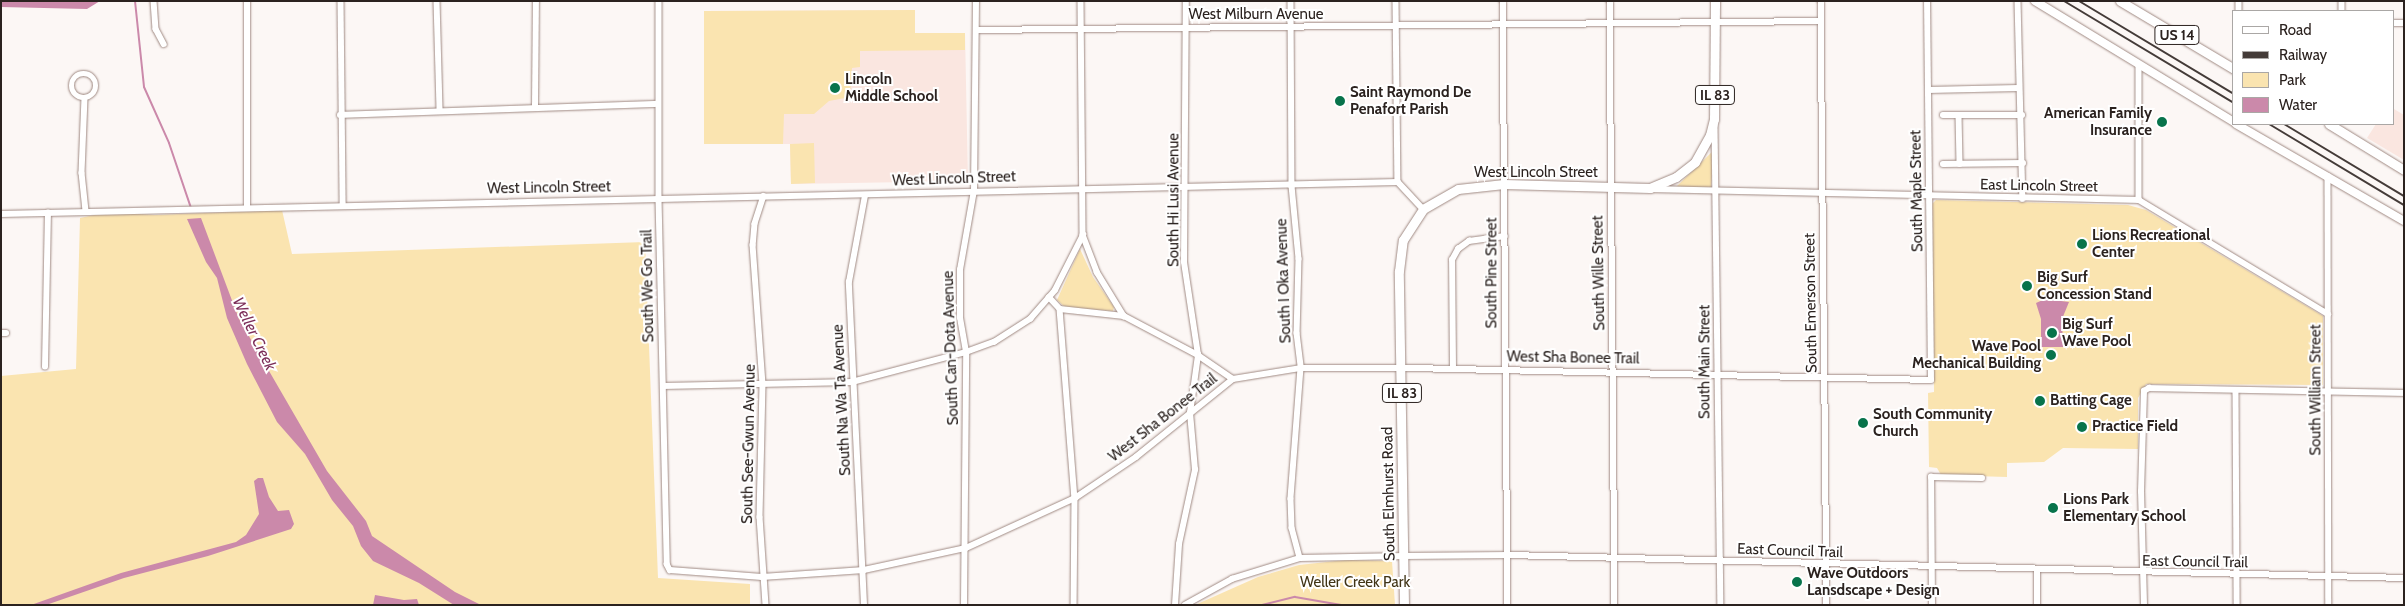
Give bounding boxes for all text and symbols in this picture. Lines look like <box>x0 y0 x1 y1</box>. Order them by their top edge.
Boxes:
street label: West Milburn Avenue <box>1189 6 1323 24</box>
legend <box>2232 10 2395 125</box>
text: Road <box>2279 21 2312 39</box>
road number: US 14 <box>2153 24 2201 46</box>
text: Railway <box>2279 46 2327 64</box>
place label: Lincoln Middle School <box>845 70 938 105</box>
text: Park <box>2279 71 2306 89</box>
marker: Lincoln Middle School <box>829 82 841 94</box>
place label: Saint Raymond De Penafort Parish <box>1350 83 1471 118</box>
road number: IL 83 <box>1694 84 1736 106</box>
marker: Saint Raymond De Penafort Parish <box>1334 95 1346 107</box>
text: Water <box>2279 96 2317 114</box>
place label: American Family Insurance <box>2044 104 2152 139</box>
marker: American Family Insurance <box>2156 116 2168 128</box>
street label: South Maple Street <box>1907 130 1927 252</box>
street label: South Hi Lusi Avenue <box>1165 133 1183 267</box>
street label: West Lincoln Street <box>1474 164 1598 182</box>
street label: West Lincoln Street <box>892 168 1016 190</box>
street label: East Lincoln Street <box>1980 176 2098 196</box>
street label: West Lincoln Street <box>487 178 611 198</box>
street label: South Wille Street <box>1589 215 1609 331</box>
street label: South Pine Street <box>1483 217 1501 329</box>
street label: South I Oka Avenue <box>1273 218 1295 344</box>
place label: Lions Recreational Center <box>2092 226 2210 261</box>
street label: South We Go Trail <box>638 229 658 343</box>
street label: South Emerson Street <box>1801 233 1821 373</box>
marker: Lions Recreational Center <box>2076 238 2088 250</box>
place label: Big Surf Concession Stand <box>2037 268 2152 303</box>
street label: South Can-Dota Avenue <box>939 270 963 426</box>
marker: Big Surf Concession Stand <box>2021 280 2033 292</box>
water label: Weller Creek <box>228 294 280 374</box>
street label: South Main Street <box>1696 305 1714 419</box>
place label: Big Surf Wave Pool <box>2062 315 2131 350</box>
street label: South Na Wa Ta Avenue <box>829 324 855 476</box>
street label: South William Street <box>2307 324 2325 456</box>
marker: Big Surf Wave Pool <box>2046 327 2058 339</box>
place label: Wave Pool Mechanical Building <box>1912 337 2041 372</box>
street label: West Sha Bonee Trail <box>1506 348 1640 368</box>
marker: Wave Pool Mechanical Building <box>2045 349 2057 361</box>
street label: South See-Gwun Avenue <box>739 364 759 524</box>
street label: West Sha Bonee Trail <box>1105 370 1221 466</box>
road number: IL 83 <box>1381 382 1423 404</box>
place label: Batting Cage <box>2050 392 2132 410</box>
marker: Batting Cage <box>2034 395 2046 407</box>
place label: South Community Church <box>1873 405 1992 440</box>
marker: South Community Church <box>1857 417 1869 429</box>
place label: Practice Field <box>2092 418 2178 436</box>
marker: Practice Field <box>2076 421 2088 433</box>
street label: South Elmhurst Road <box>1379 427 1399 561</box>
place label: Lions Park Elementary School <box>2063 490 2186 525</box>
marker: Lions Park Elementary School <box>2047 502 2059 514</box>
street label: East Council Trail <box>1737 540 1843 562</box>
street label: East Council Trail <box>2142 552 2248 572</box>
place label: Wave Outdoors Lansdscape + Design <box>1807 564 1940 599</box>
park label: Weller Creek Park <box>1300 574 1410 592</box>
marker: Wave Outdoors Lansdscape + Design <box>1791 576 1803 588</box>

